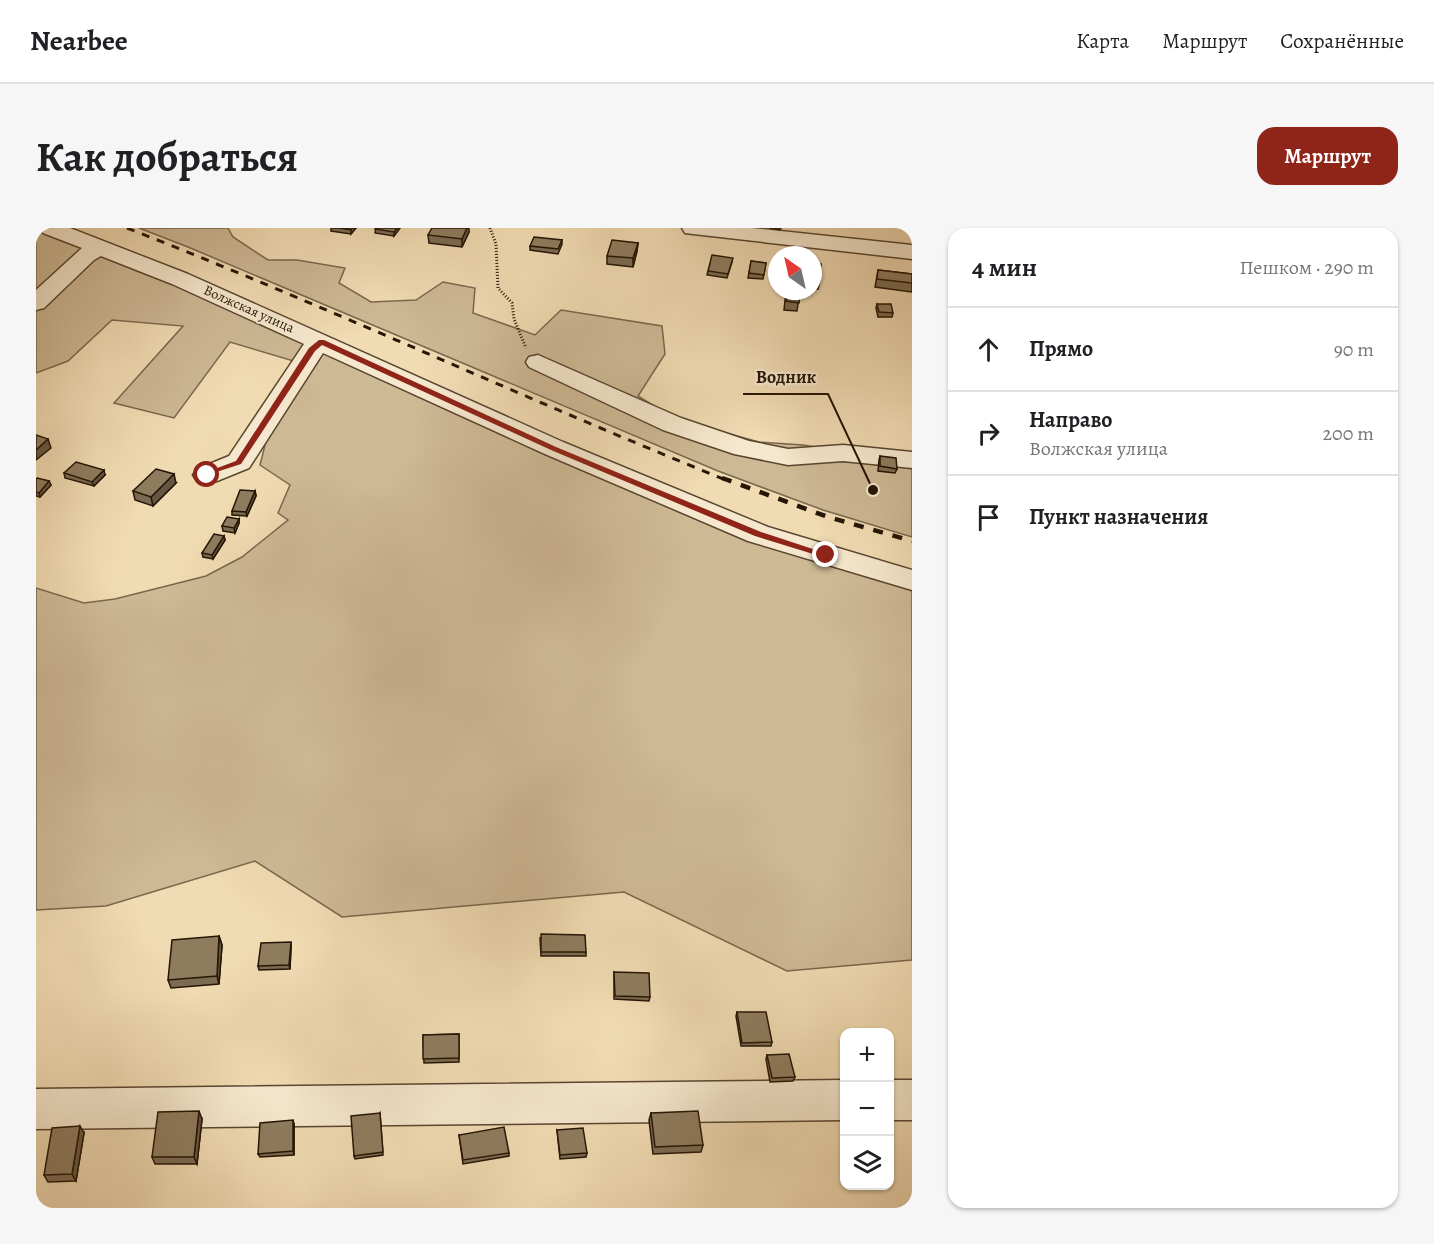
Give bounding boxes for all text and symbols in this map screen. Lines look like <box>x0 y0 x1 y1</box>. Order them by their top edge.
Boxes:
text: Nearbee <box>30 22 128 60</box>
text: Карта <box>1076 27 1129 55</box>
text: Маршрут <box>1162 27 1247 55</box>
text: Сохранённые <box>1280 27 1404 55</box>
button: Маршрут <box>1257 127 1398 185</box>
text: Как добраться <box>36 128 298 185</box>
north arrow <box>768 246 822 300</box>
text: 4 мин <box>972 250 1037 285</box>
text: Пешком · 290 m <box>1239 254 1374 281</box>
street label: Волжская улица <box>201 281 298 338</box>
icon: ahead <box>972 333 1005 366</box>
text: Прямо <box>1029 334 1093 364</box>
text: 90 m <box>1334 336 1374 363</box>
callout: Водник <box>743 358 828 394</box>
text: Водник <box>756 365 817 389</box>
text: Направо <box>1029 405 1112 435</box>
icon: right <box>972 417 1005 450</box>
text: 200 m <box>1323 420 1374 447</box>
text: Волжская улица <box>1029 435 1168 462</box>
route start <box>193 461 219 487</box>
icon: arrive <box>972 501 1005 534</box>
text: Пункт назначения <box>1029 502 1208 532</box>
route end <box>812 541 838 567</box>
map controls <box>840 1028 894 1190</box>
button: + <box>840 1028 894 1082</box>
button: − <box>840 1082 894 1136</box>
button: layers <box>840 1136 894 1190</box>

